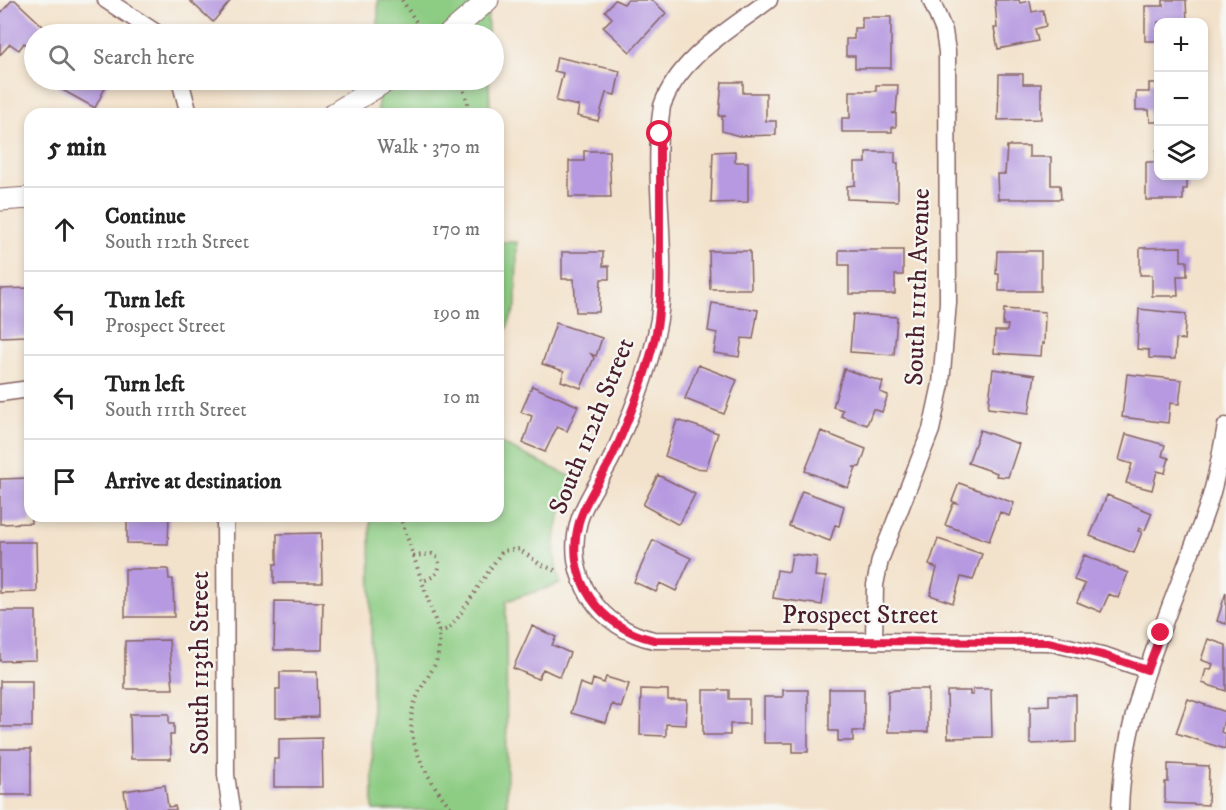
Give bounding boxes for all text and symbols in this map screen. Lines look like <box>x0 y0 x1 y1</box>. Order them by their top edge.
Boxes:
map controls <box>1154 18 1208 180</box>
button: + <box>1154 18 1208 72</box>
search box <box>24 24 504 90</box>
icon: search <box>45 41 78 74</box>
text: Search here <box>93 44 195 71</box>
button: − <box>1154 72 1208 126</box>
route start <box>646 120 672 146</box>
button: layers <box>1154 126 1208 180</box>
text: 5 min <box>48 131 106 164</box>
text: Walk · 370 m <box>377 135 480 160</box>
street label: South 111th Avenue <box>898 188 938 386</box>
text: Continue <box>105 203 186 230</box>
icon: ahead <box>48 213 81 246</box>
text: 170 m <box>432 217 480 242</box>
text: South 112th Street <box>105 230 249 255</box>
text: Turn left <box>105 287 185 314</box>
icon: left <box>48 297 81 330</box>
text: 190 m <box>433 301 480 326</box>
text: Prospect Street <box>105 314 225 339</box>
street label: South 112th Street <box>542 333 642 519</box>
text: Turn left <box>105 371 185 398</box>
icon: left <box>48 381 81 414</box>
text: 10 m <box>443 385 480 410</box>
text: South 111th Street <box>105 398 247 423</box>
icon: arrive <box>48 465 81 498</box>
text: Arrive at destination <box>105 468 282 495</box>
street label: South 113th Street <box>184 571 217 755</box>
street label: Prospect Street <box>782 599 938 632</box>
route end <box>1147 619 1173 645</box>

